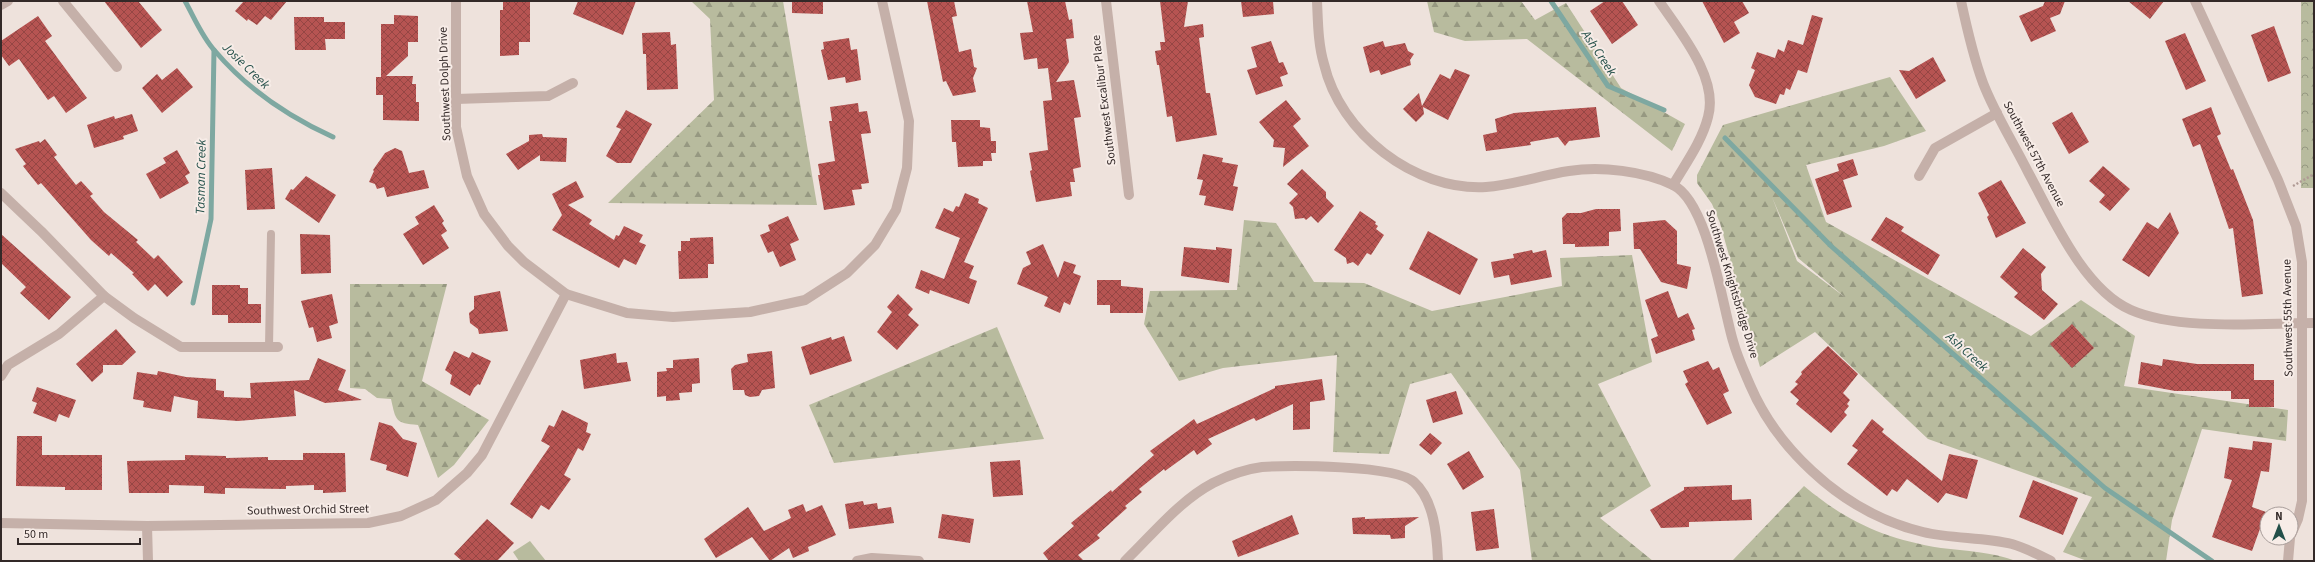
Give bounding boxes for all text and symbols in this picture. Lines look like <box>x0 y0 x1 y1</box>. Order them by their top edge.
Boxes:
water label: Ash Creek <box>1577 26 1621 80</box>
street label: Southwest Dolph Drive <box>435 27 455 141</box>
street label: Southwest Excalibur Place <box>1088 34 1120 166</box>
water label: Josie Creek <box>217 38 274 94</box>
street label: Southwest 57th Avenue <box>1999 98 2069 210</box>
water label: Tasman Creek <box>191 139 211 215</box>
street label: Southwest Knightsbridge Drive <box>1701 208 1763 360</box>
street label: Southwest 55th Avenue <box>2278 259 2298 377</box>
water label: Ash Creek <box>1941 327 1993 376</box>
street label: Southwest Orchid Street <box>247 500 369 520</box>
north arrow <box>2259 506 2299 546</box>
text: N <box>2275 509 2283 524</box>
scale bar <box>18 520 140 546</box>
text: 50 m <box>24 526 48 543</box>

